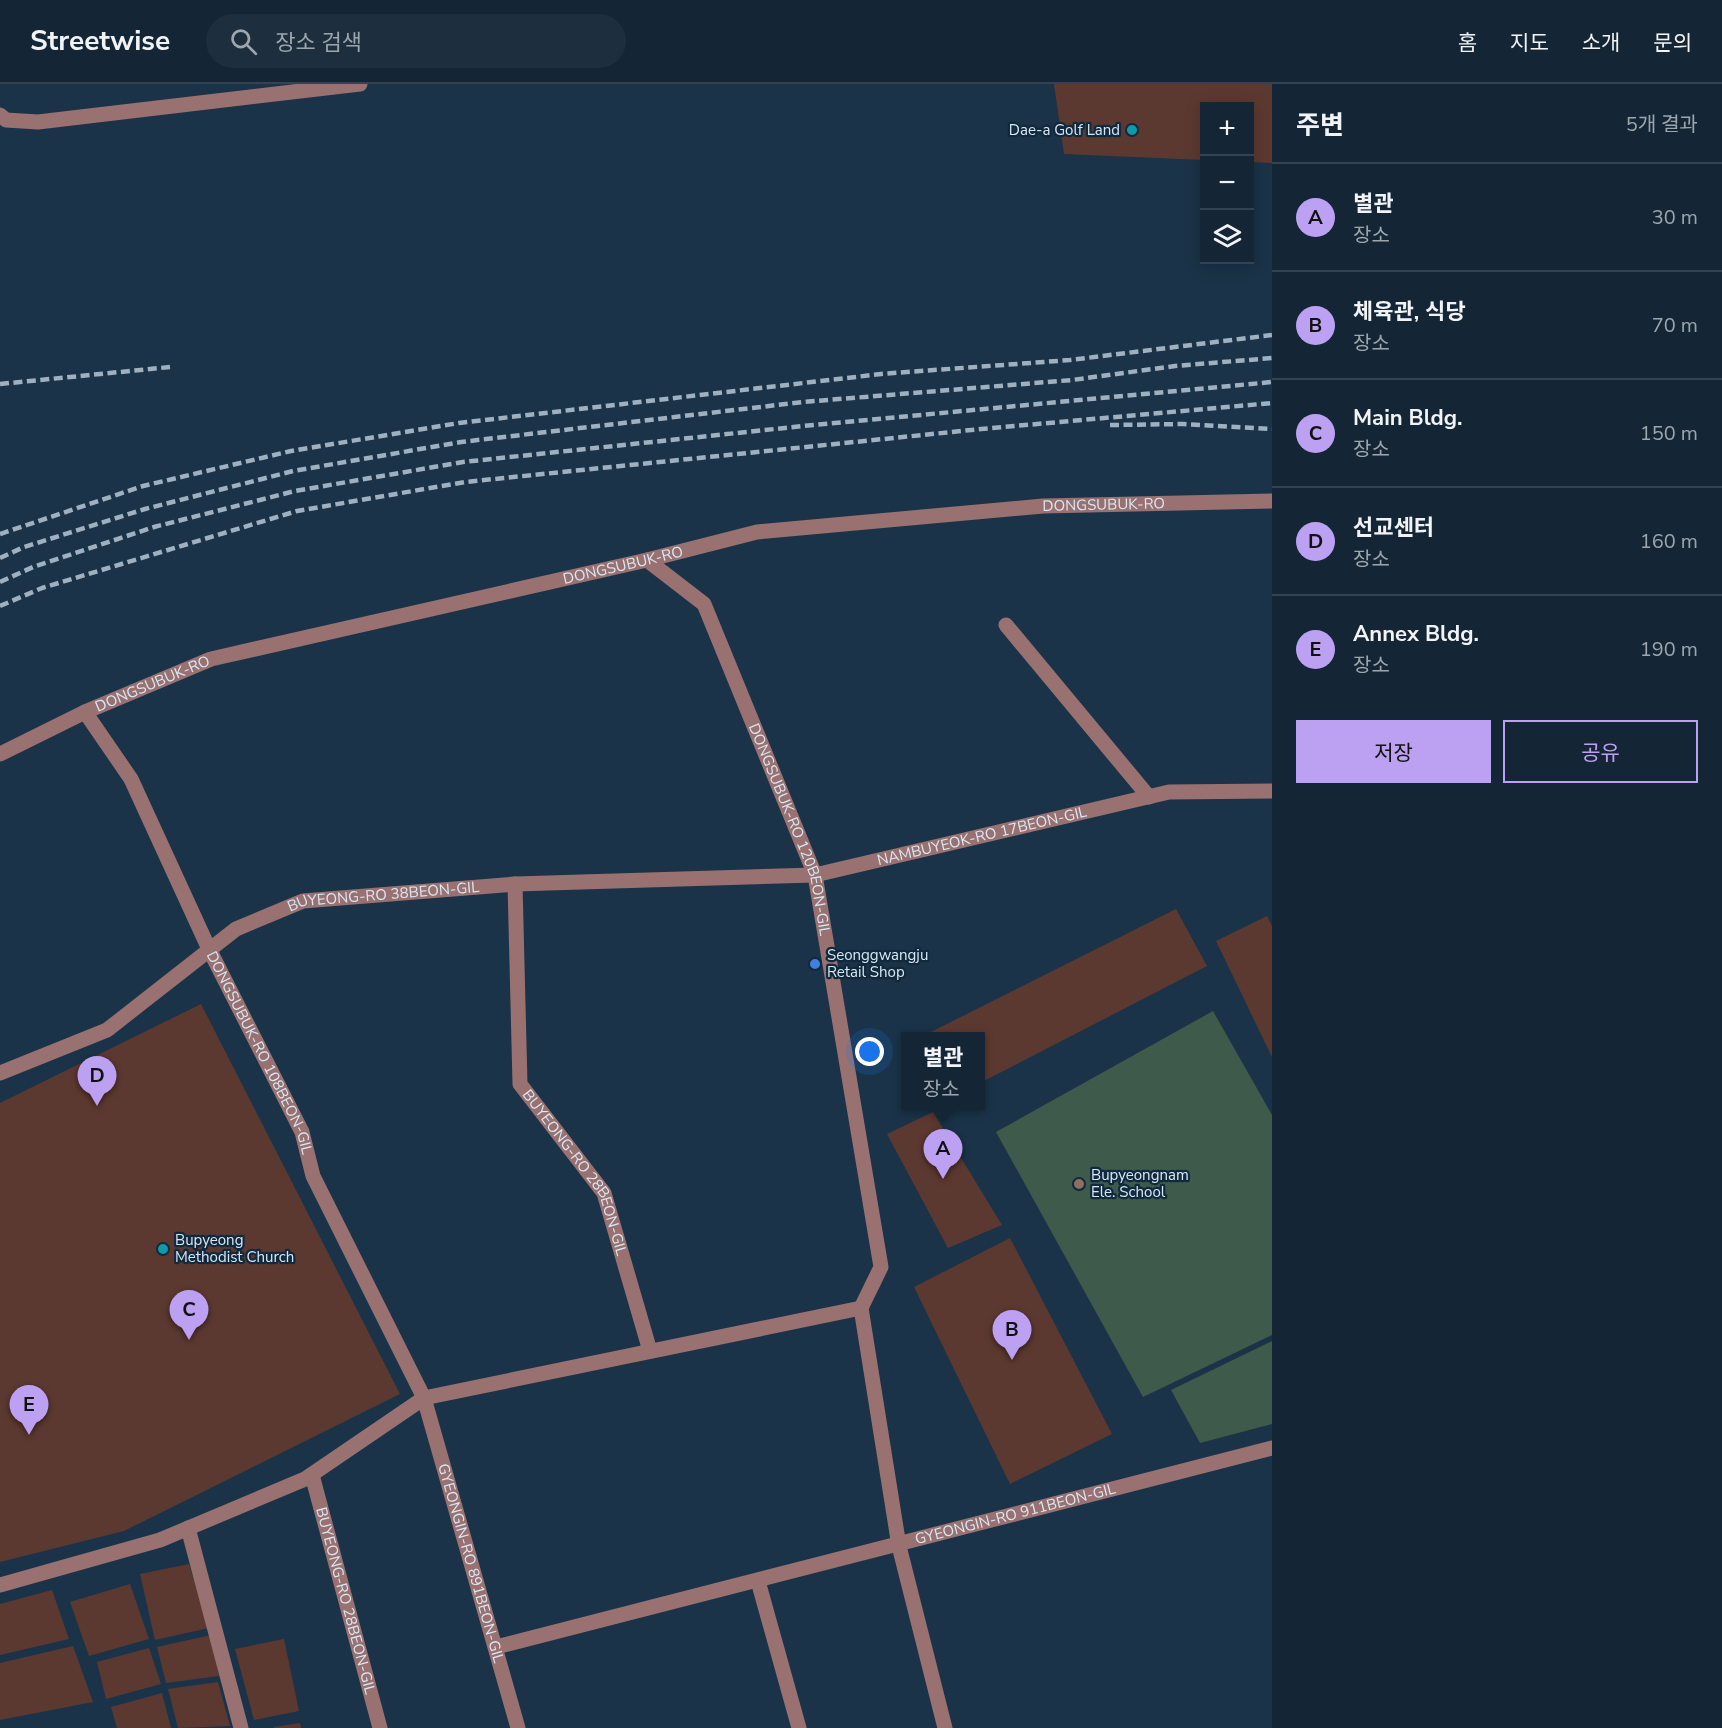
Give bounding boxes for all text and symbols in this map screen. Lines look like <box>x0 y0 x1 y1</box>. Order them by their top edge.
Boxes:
search box <box>206 14 626 68</box>
text: Streetwise <box>30 22 170 60</box>
icon: search <box>227 25 260 58</box>
text: 장소 검색 <box>275 28 362 58</box>
text: 홈 <box>1458 29 1477 57</box>
text: 지도 <box>1510 29 1549 57</box>
text: 소개 <box>1582 29 1620 57</box>
text: 문의 <box>1653 29 1692 57</box>
map controls <box>1200 102 1254 264</box>
button: + <box>1200 102 1254 156</box>
text: 주변 <box>1296 108 1344 143</box>
text: 5개 결과 <box>1626 111 1698 138</box>
place label: Dae-a Golf Land <box>1009 120 1120 140</box>
marker: Dae-a Golf Land <box>1125 123 1139 137</box>
button: − <box>1200 156 1254 210</box>
text: 별관 <box>1353 189 1393 219</box>
text: A <box>1308 204 1323 231</box>
text: 30 m <box>1652 204 1698 231</box>
button: layers <box>1200 210 1254 264</box>
text: 장소 <box>1353 222 1390 249</box>
text: 체육관, 식당 <box>1353 297 1466 327</box>
text: B <box>1309 312 1322 339</box>
text: 70 m <box>1652 312 1698 339</box>
text: 장소 <box>1353 330 1390 357</box>
text: Main Bldg. <box>1353 403 1463 433</box>
text: C <box>1309 420 1322 447</box>
text: 150 m <box>1640 420 1698 447</box>
text: 장소 <box>1353 436 1390 463</box>
street label: DONGSUBUK-RO <box>1042 493 1165 516</box>
text: 선교센터 <box>1353 513 1434 543</box>
text: D <box>1308 528 1323 555</box>
text: 160 m <box>1640 528 1698 555</box>
street label: DONGSUBUK-RO <box>561 541 685 589</box>
text: 장소 <box>1353 546 1390 573</box>
text: Annex Bldg. <box>1353 619 1479 649</box>
text: E <box>1310 636 1321 663</box>
text: 190 m <box>1640 636 1698 663</box>
street label: DONGSUBUK-RO <box>92 651 213 717</box>
text: 장소 <box>1353 652 1390 679</box>
street label: DONGSUBUK-RO 120BEON-GIL <box>744 720 835 937</box>
button: 저장 <box>1296 720 1491 783</box>
button: 공유 <box>1503 720 1698 783</box>
street label: NAMBUYEOK-RO 17BEON-GIL <box>875 802 1089 870</box>
street label: BUYEONG-RO 38BEON-GIL <box>284 877 480 916</box>
place label: Seonggwangju Retail Shop <box>827 945 928 982</box>
street label: DONGSUBUK-RO 108BEON-GIL <box>202 948 317 1156</box>
marker: Seonggwangju Retail Shop <box>808 957 822 971</box>
popup <box>901 1032 985 1110</box>
your location <box>855 1037 884 1066</box>
text: 별관 <box>923 1043 963 1073</box>
pin: D <box>78 1056 116 1106</box>
text: 장소 <box>923 1076 960 1103</box>
street label: BUYEONG-RO 28BEON-GIL <box>518 1085 632 1258</box>
pin: A <box>924 1130 962 1179</box>
place label: Bupyeongnam Ele. School <box>1091 1165 1189 1202</box>
marker: Bupyeongnam Ele. School <box>1072 1177 1086 1191</box>
place label: Bupyeong Methodist Church <box>175 1230 294 1267</box>
marker: Bupyeong Methodist Church <box>156 1242 170 1256</box>
pin: C <box>170 1290 208 1340</box>
pin: B <box>992 1310 1032 1360</box>
pin: E <box>9 1386 48 1435</box>
street label: GYEONGIN-RO 891BEON-GIL <box>433 1461 509 1665</box>
street label: GYEONGIN-RO 911BEON-GIL <box>913 1479 1118 1549</box>
street label: BUYEONG-RO 28BEON-GIL <box>311 1505 380 1696</box>

